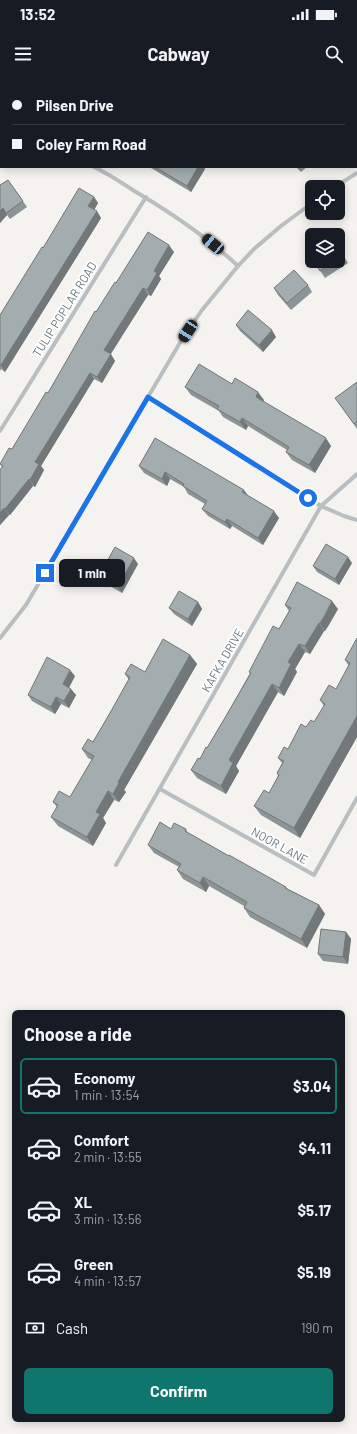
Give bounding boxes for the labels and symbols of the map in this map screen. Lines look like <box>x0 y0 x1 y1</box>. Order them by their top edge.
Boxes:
car <box>200 232 226 256</box>
street label: TULIP POPLAR ROAD <box>29 259 99 359</box>
car <box>176 318 200 344</box>
route start <box>299 489 317 507</box>
callout: 1 min <box>59 559 125 587</box>
route end <box>36 564 54 582</box>
street label: KAFKA DRIVE <box>198 626 246 694</box>
street label: NOOR LANE <box>249 824 311 866</box>

